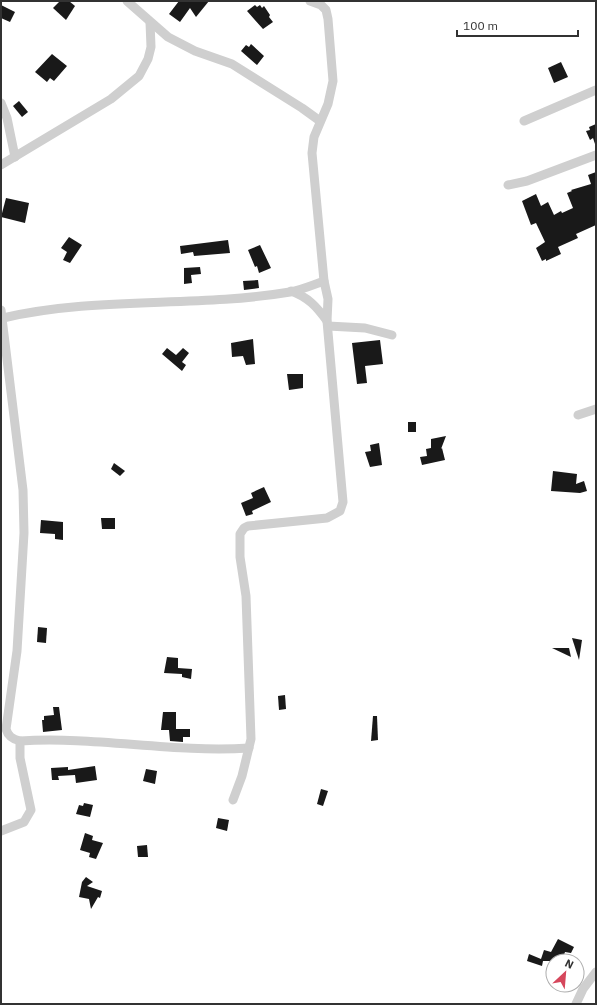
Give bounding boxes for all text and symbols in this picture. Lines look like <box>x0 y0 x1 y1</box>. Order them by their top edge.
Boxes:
scale bar <box>457 12 578 38</box>
text: 100 m <box>463 18 498 33</box>
north arrow <box>545 953 585 993</box>
text: N <box>563 956 576 972</box>

